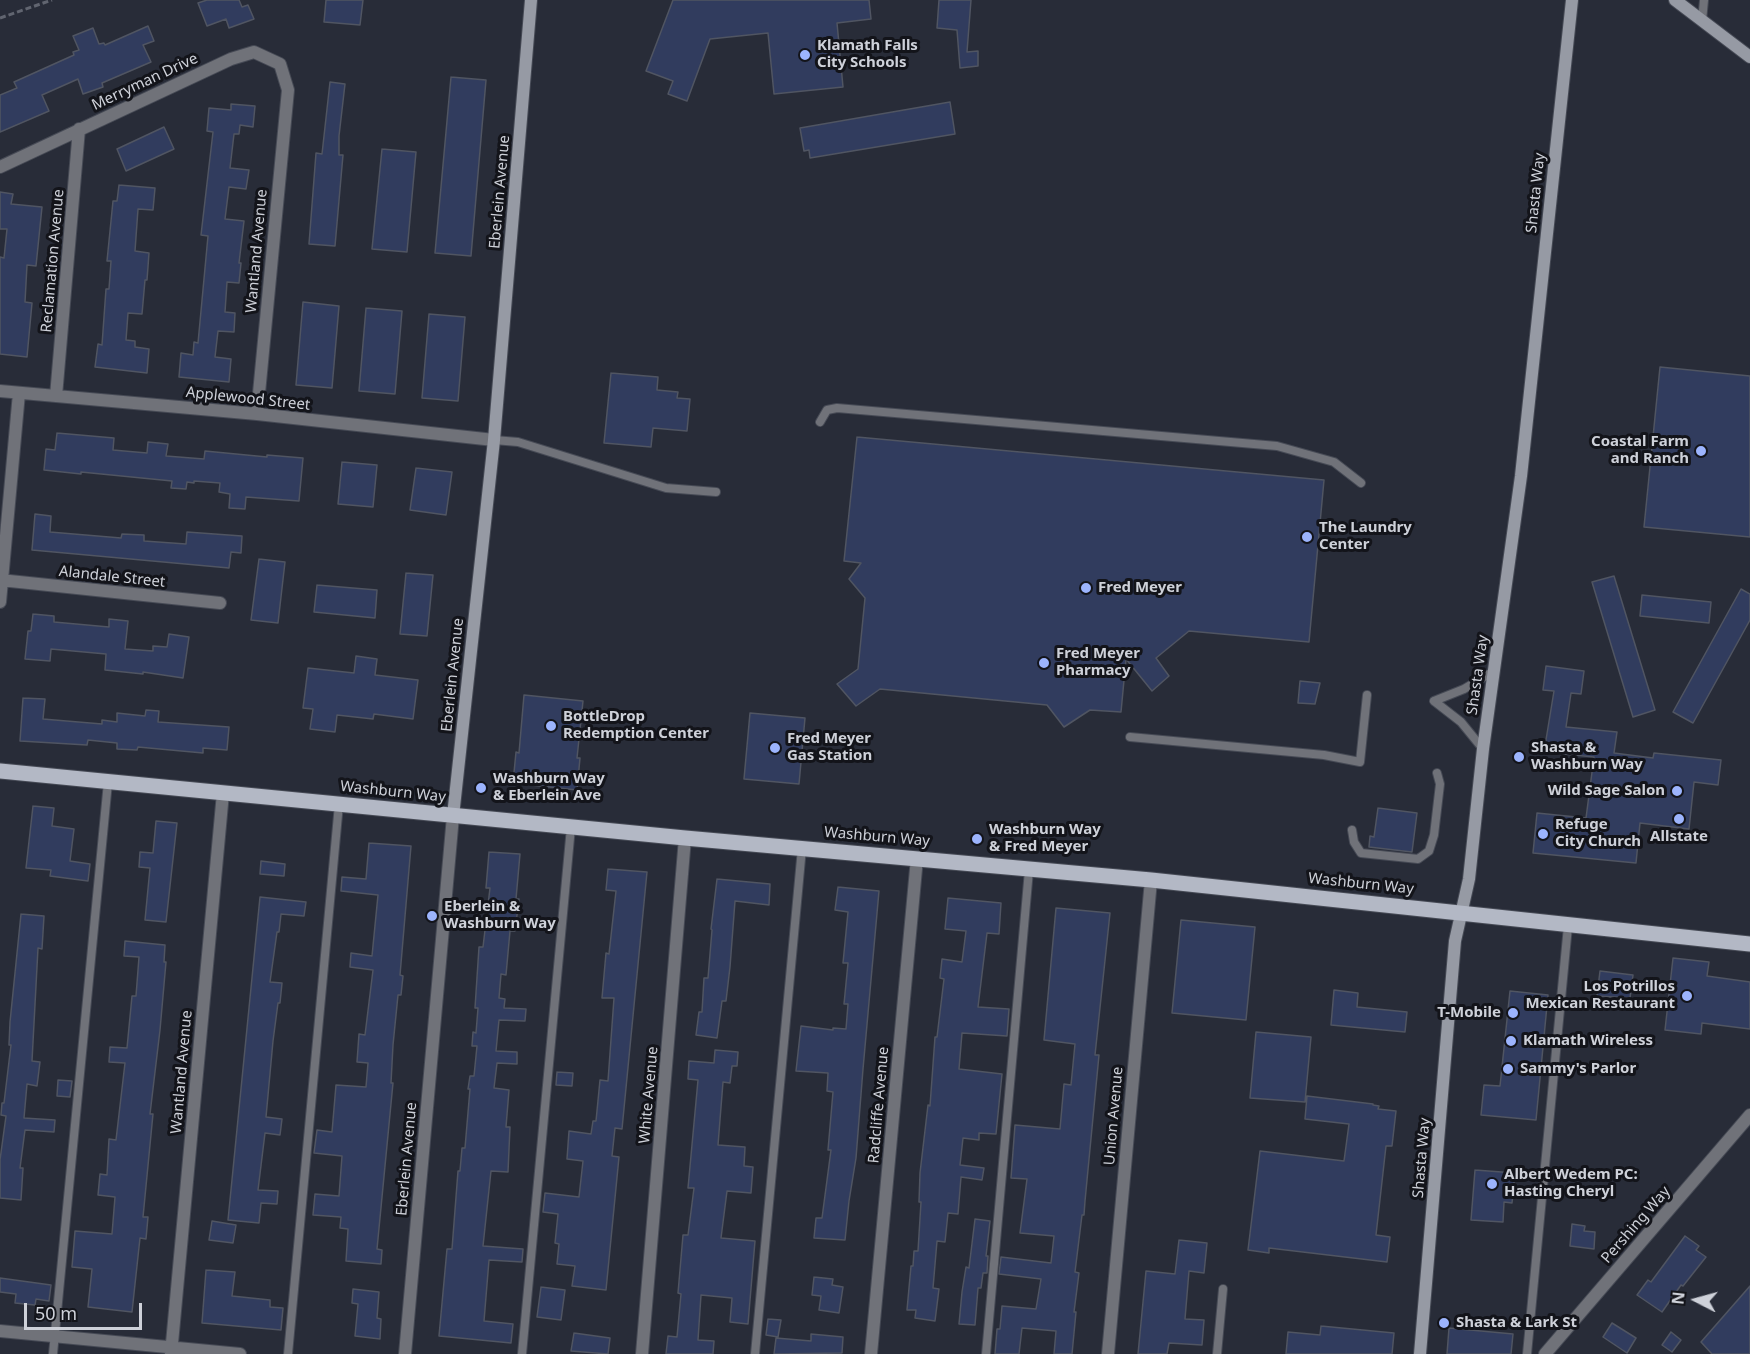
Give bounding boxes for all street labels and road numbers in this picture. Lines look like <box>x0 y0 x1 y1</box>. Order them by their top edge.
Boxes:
street label: Merryman Drive <box>89 50 201 114</box>
street label: Eberlein Avenue <box>486 134 514 250</box>
street label: Shasta Way <box>1523 152 1549 234</box>
street label: Wantland Avenue <box>243 188 271 314</box>
street label: Reclamation Avenue <box>38 189 68 333</box>
street label: Applewood Street <box>185 384 311 414</box>
street label: Alandale Street <box>58 562 166 592</box>
street label: Eberlein Avenue <box>438 617 468 733</box>
street label: Shasta Way <box>1463 634 1493 716</box>
street label: Washburn Way <box>339 778 447 806</box>
street label: Washburn Way <box>823 823 931 851</box>
street label: Washburn Way <box>1307 870 1415 898</box>
street label: Wantland Avenue <box>168 1009 196 1135</box>
street label: White Avenue <box>636 1046 662 1144</box>
street label: Radcliffe Avenue <box>865 1046 893 1164</box>
street label: Union Avenue <box>1101 1066 1127 1166</box>
street label: Eberlein Avenue <box>393 1101 421 1217</box>
street label: Shasta Way <box>1410 1117 1434 1199</box>
street label: Pershing Way <box>1598 1183 1674 1267</box>

